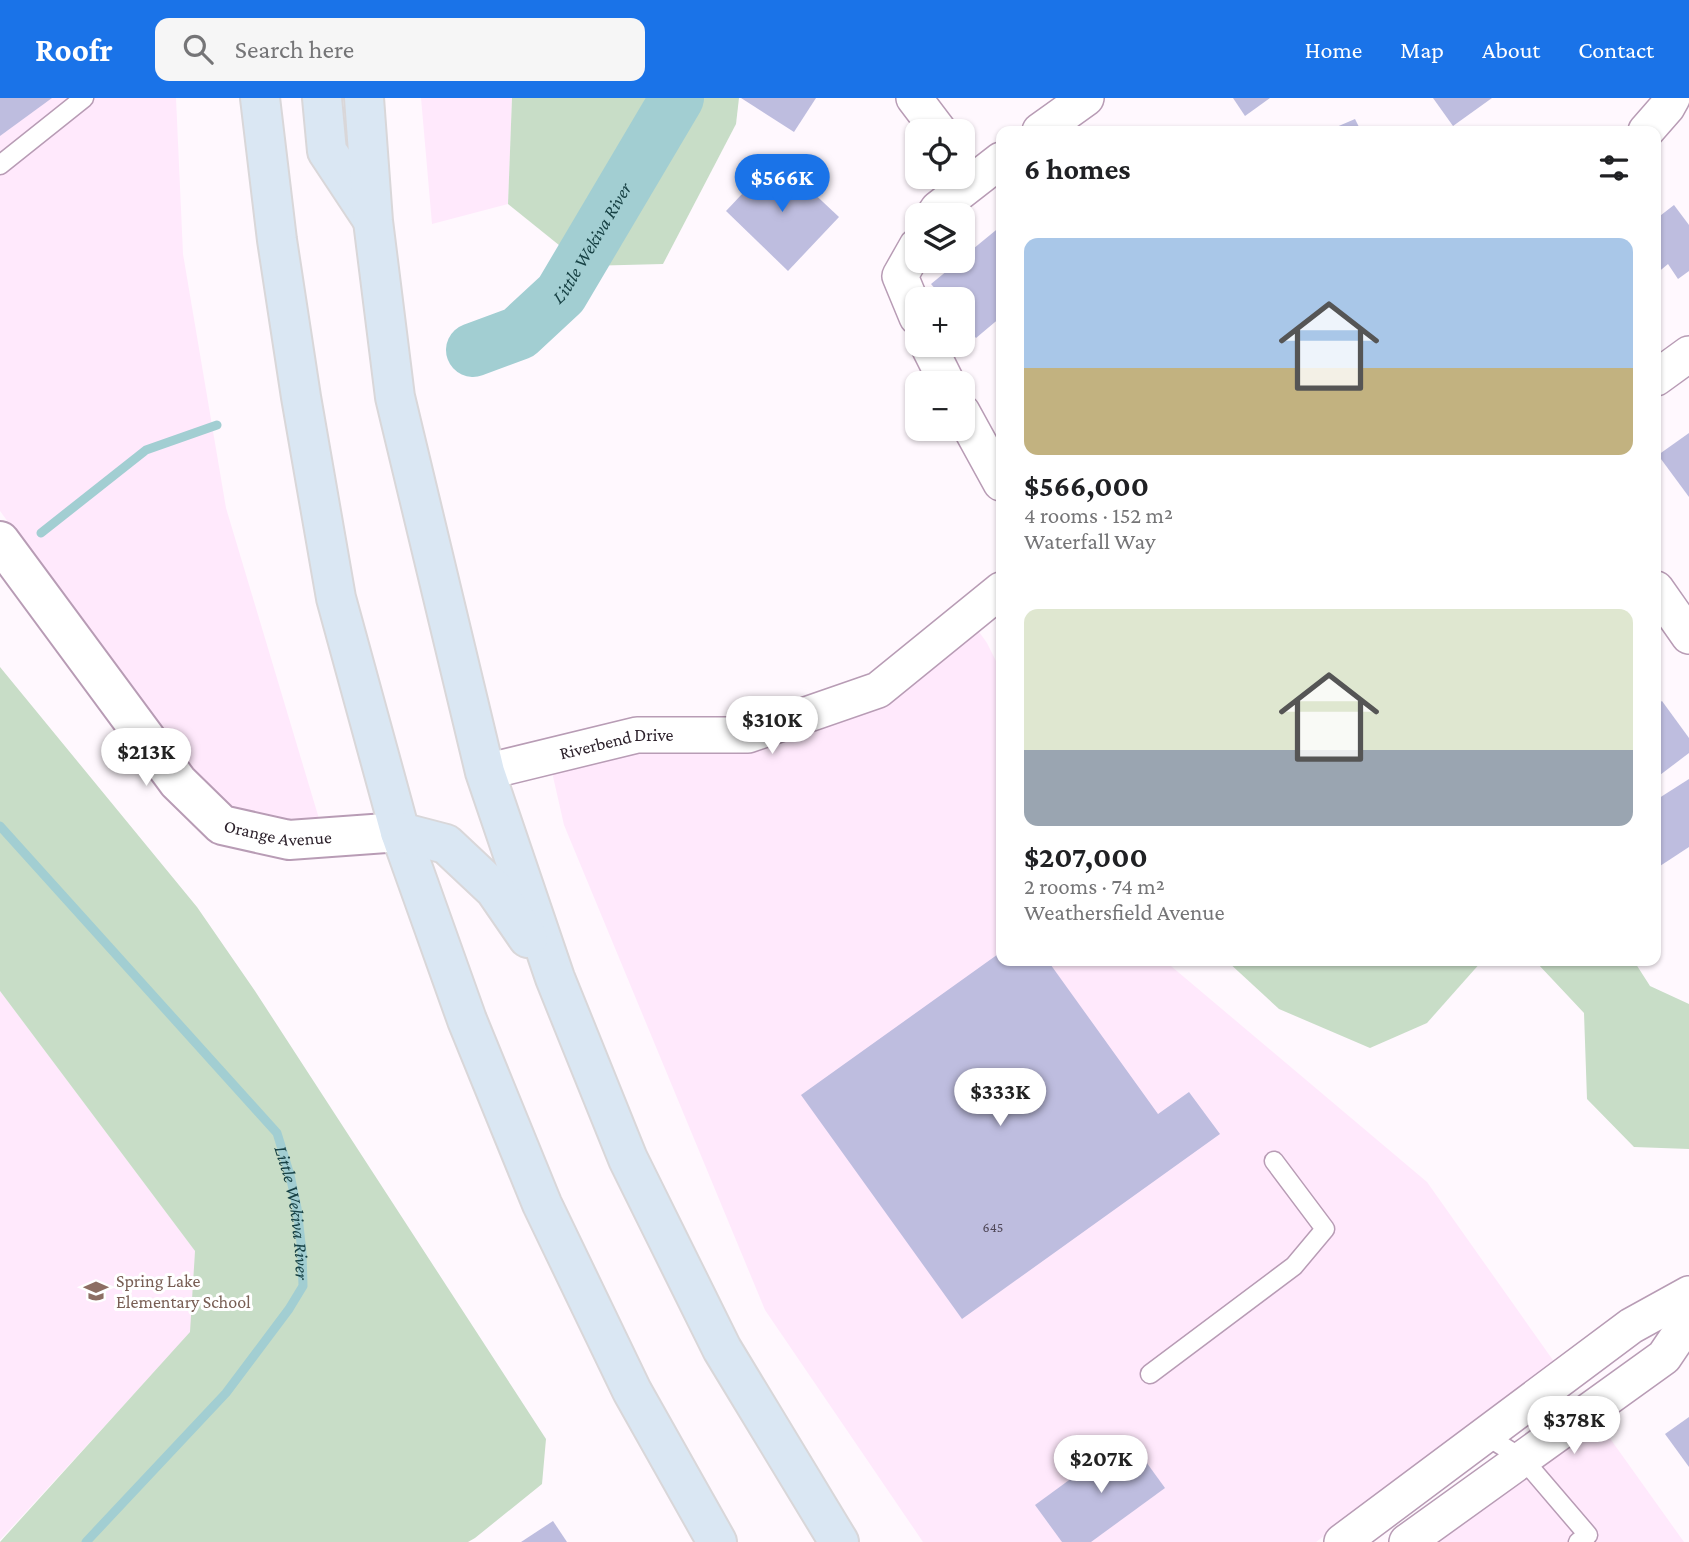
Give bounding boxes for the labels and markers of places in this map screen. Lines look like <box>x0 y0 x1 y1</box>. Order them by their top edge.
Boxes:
pin: $566K <box>733 155 831 214</box>
pin: $310K <box>723 696 821 756</box>
pin: $213K <box>97 728 195 788</box>
pin: $333K <box>951 1068 1049 1128</box>
place label: Spring Lake Elementary School <box>116 1271 251 1312</box>
school or university icon: Spring Lake Elementary School <box>82 1277 110 1305</box>
pin: $378K <box>1525 1396 1623 1456</box>
pin: $207K <box>1052 1436 1150 1495</box>

